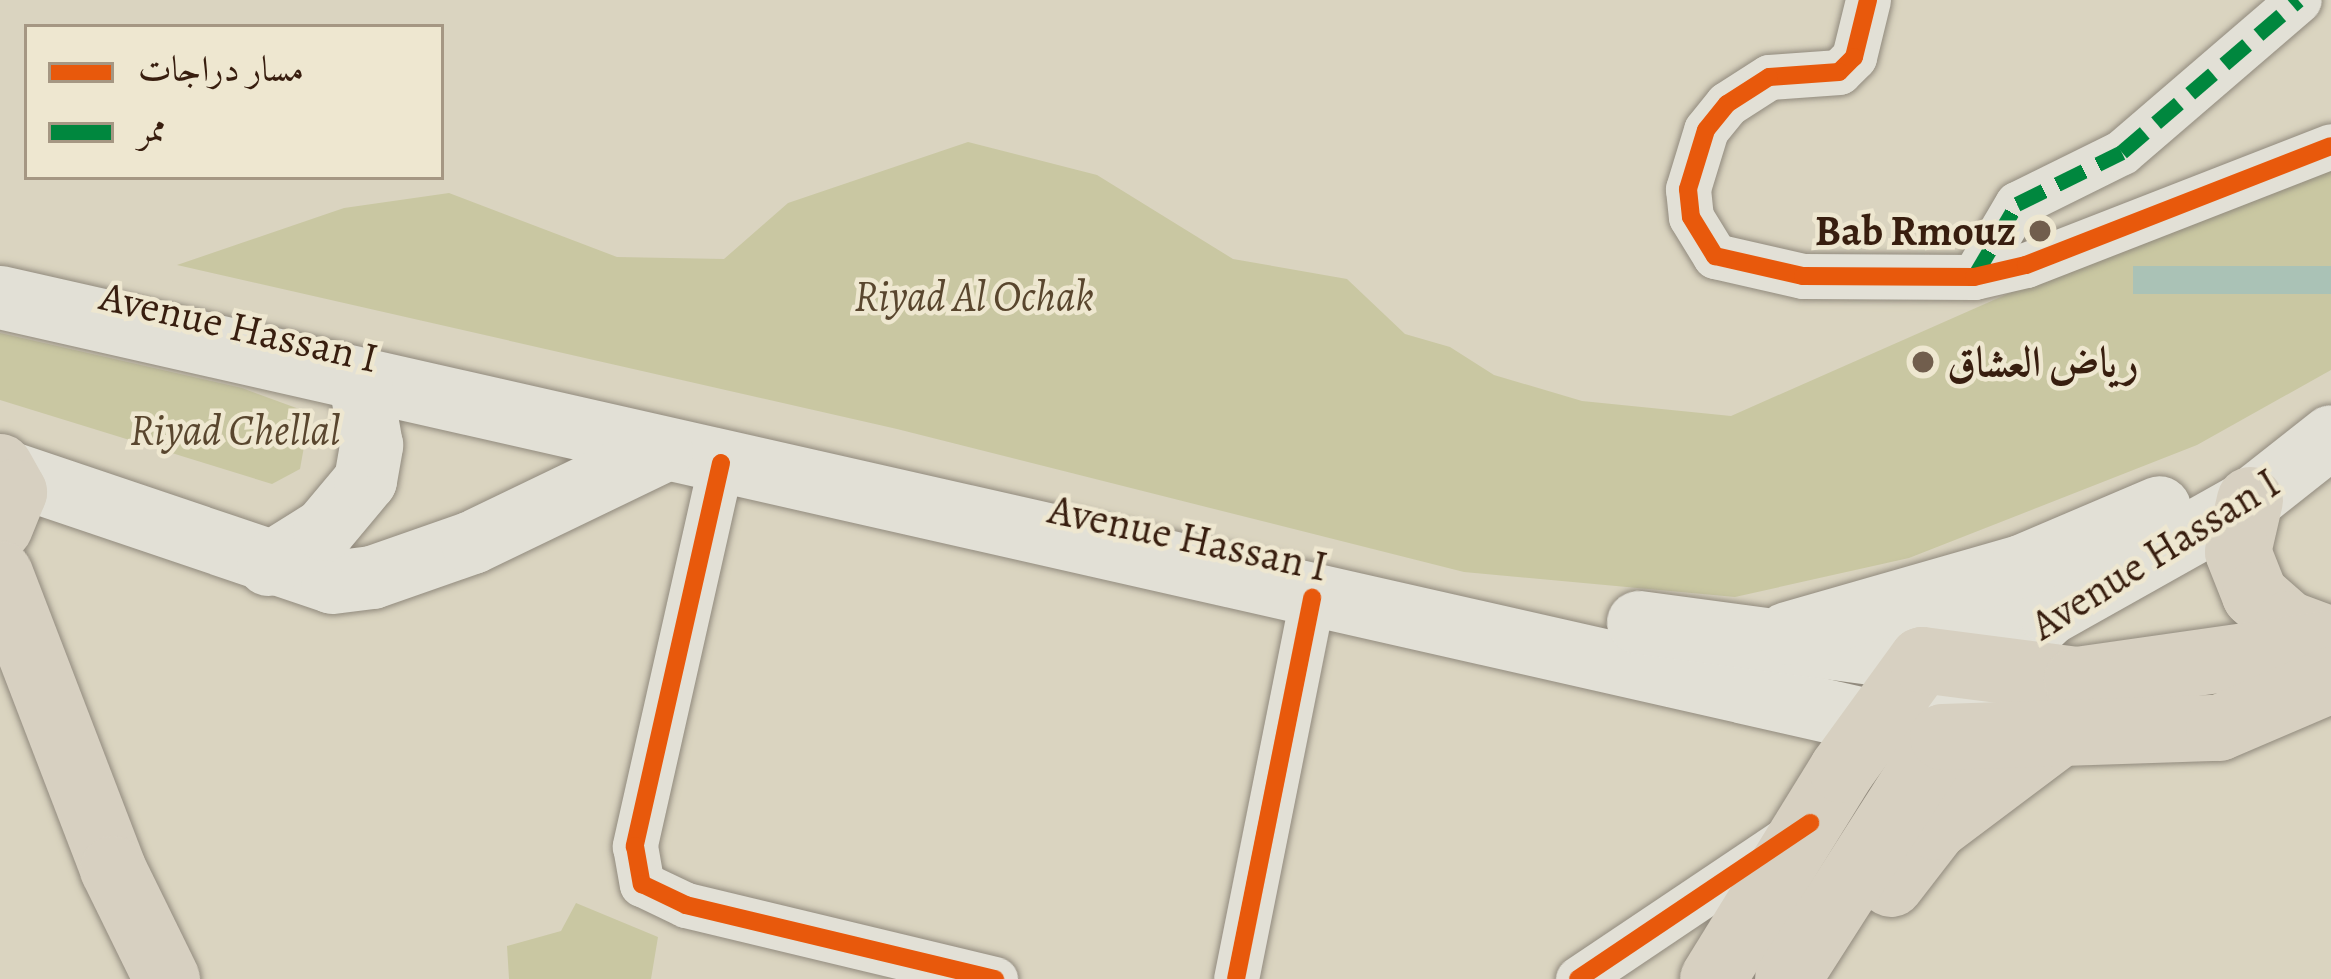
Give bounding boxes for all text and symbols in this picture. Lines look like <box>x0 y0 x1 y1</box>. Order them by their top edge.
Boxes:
legend <box>24 24 444 180</box>
text: مسار دراجات <box>138 44 304 93</box>
text: ممر <box>138 104 167 153</box>
place label: Bab Rmouz <box>1815 206 2016 256</box>
marker: Bab Rmouz <box>2027 218 2053 244</box>
street label: Avenue Hassan I <box>95 271 383 383</box>
park label: Riyad Al Ochak <box>854 271 1094 321</box>
place label: رياض العشاق <box>1947 337 2139 387</box>
marker: رياض العشاق <box>1910 349 1936 375</box>
park label: Riyad Chellal <box>130 405 340 455</box>
street label: Avenue Hassan I <box>2021 457 2289 651</box>
street label: Avenue Hassan I <box>1044 484 1332 592</box>

